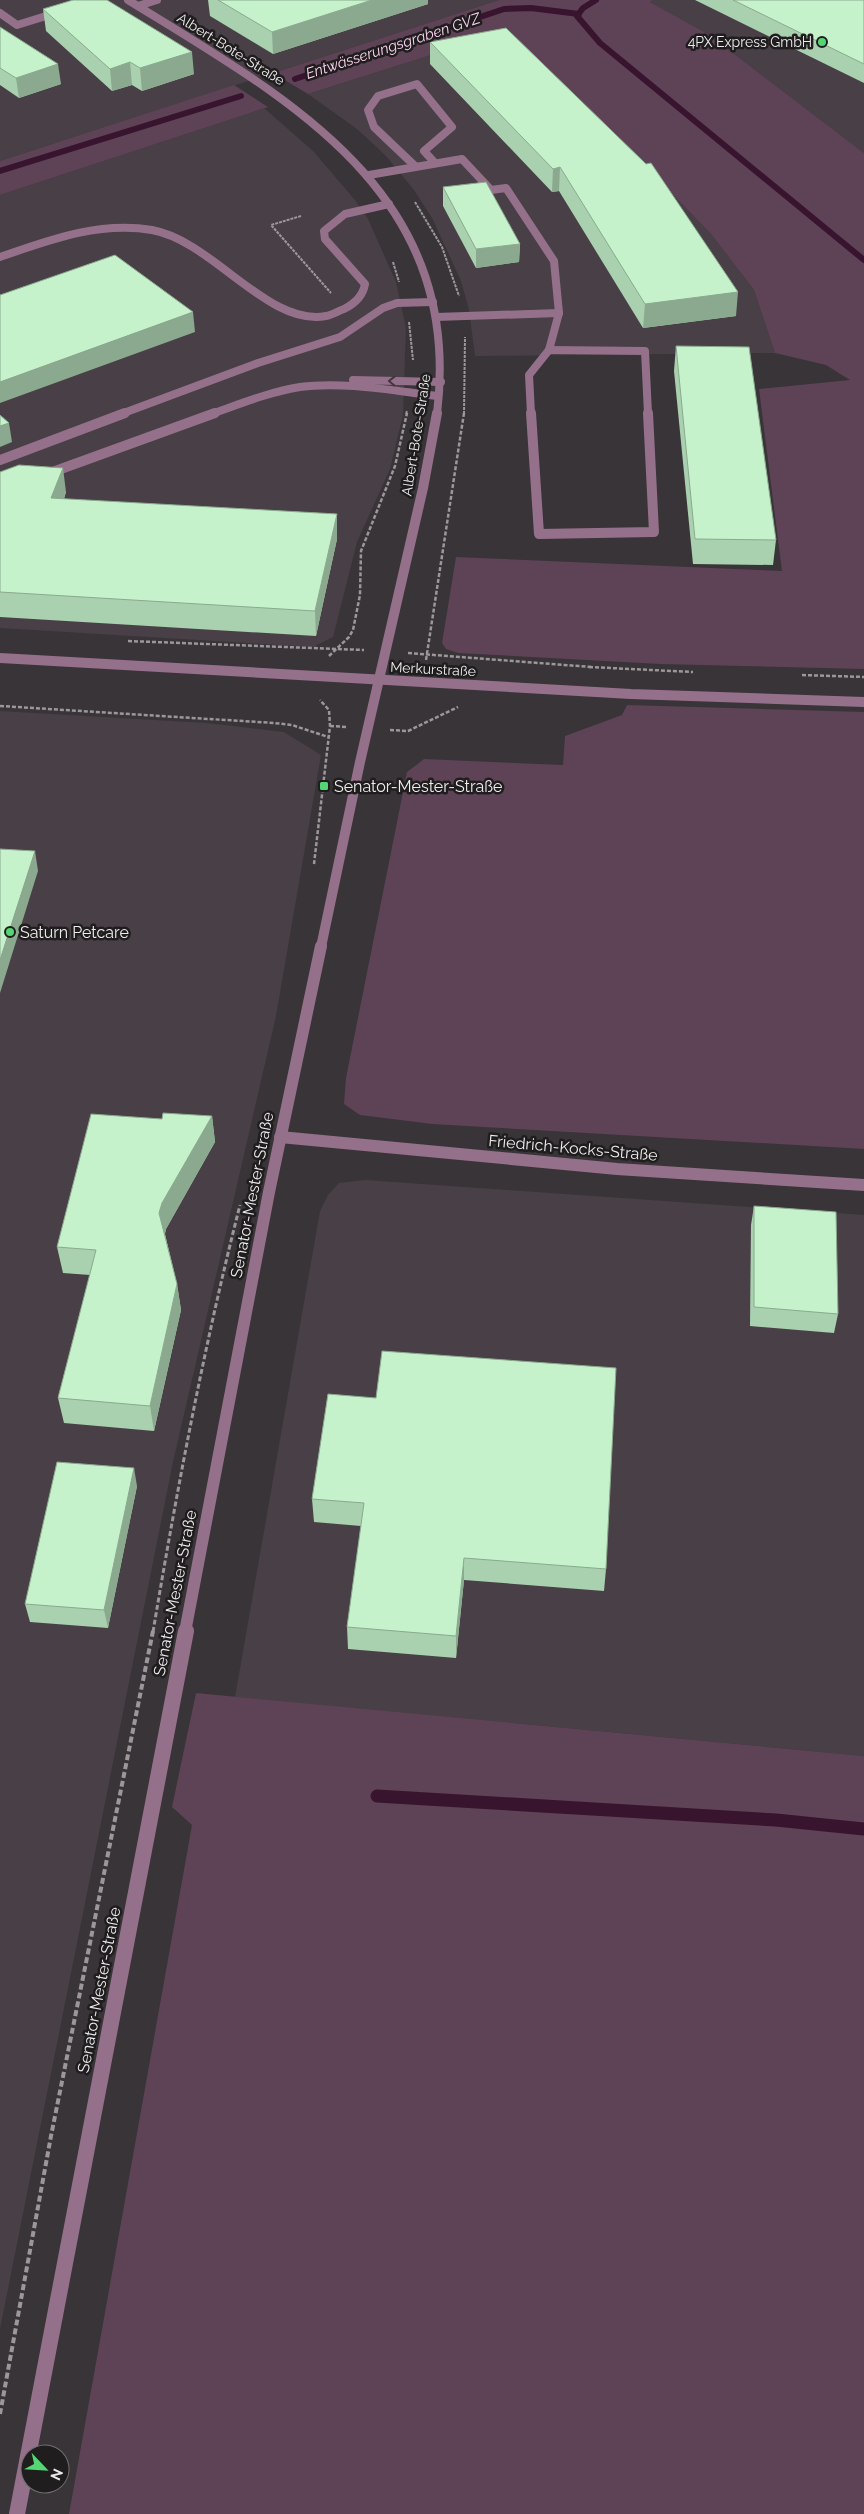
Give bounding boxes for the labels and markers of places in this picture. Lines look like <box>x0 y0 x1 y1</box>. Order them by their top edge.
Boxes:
place label: 4PX Express GmbH <box>688 34 812 50</box>
marker: 4PX Express GmbH <box>816 36 828 48</box>
place label: Senator-Mester-Straße <box>334 777 502 796</box>
marker: Senator-Mester-Straße <box>318 780 330 792</box>
place label: Saturn Petcare <box>20 923 129 942</box>
marker: Saturn Petcare <box>4 926 16 938</box>

